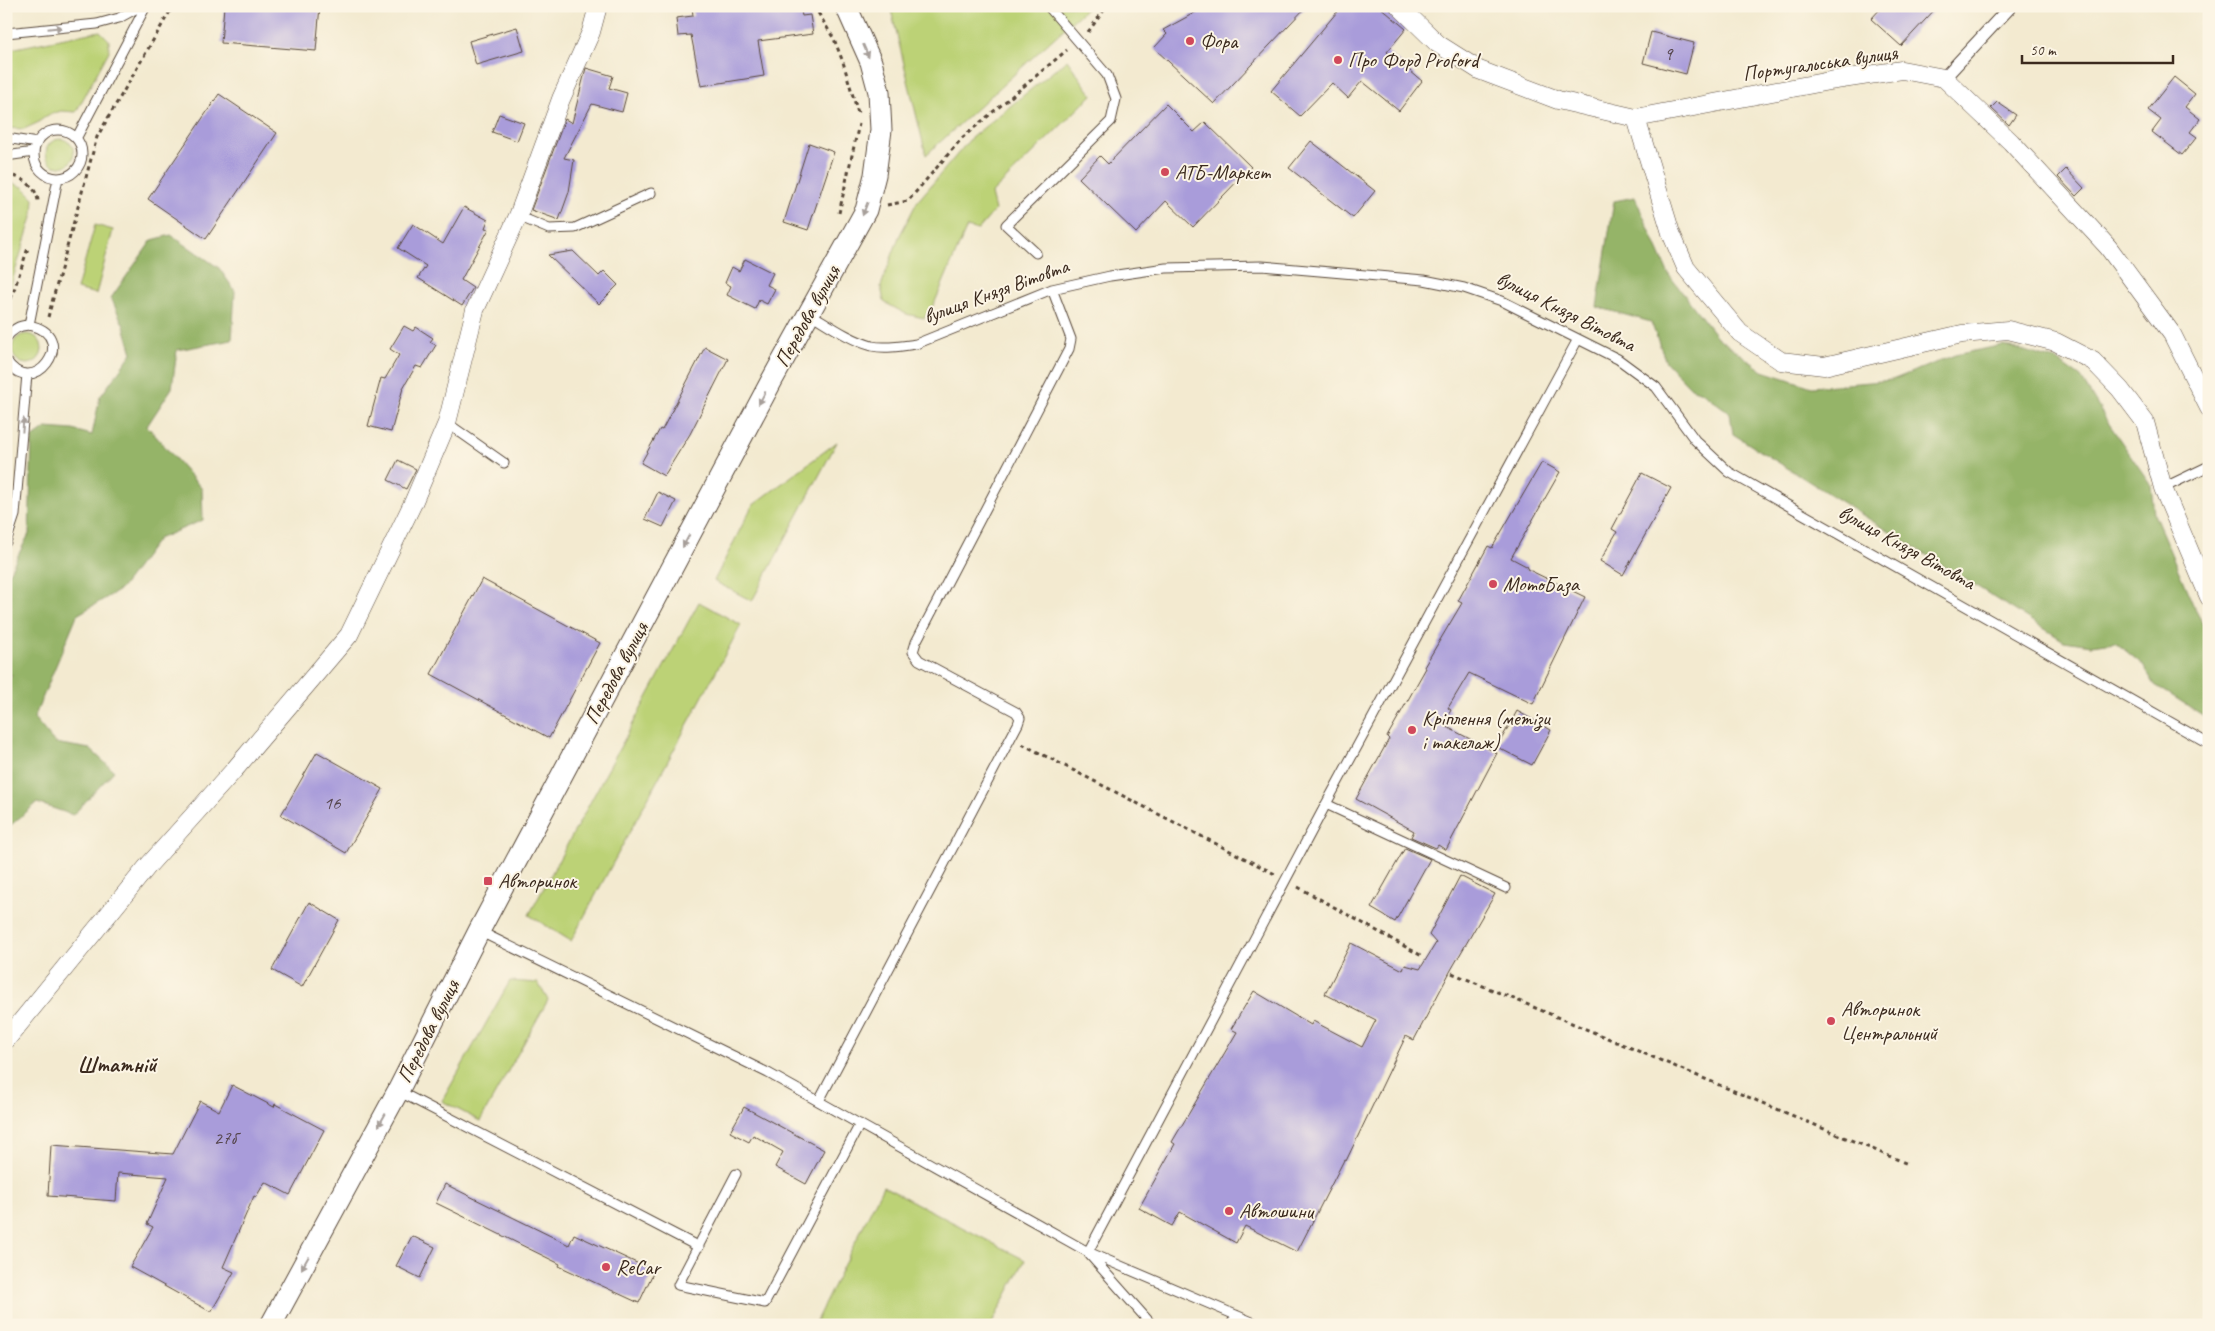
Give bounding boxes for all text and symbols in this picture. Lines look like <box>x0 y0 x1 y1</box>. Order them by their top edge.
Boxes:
one-way arrow <box>47 24 63 32</box>
place label: Фора <box>1200 28 1239 54</box>
scale bar <box>2022 32 2174 64</box>
marker: Фора <box>1184 35 1196 47</box>
street label: Португальська вулиця <box>1741 39 1900 87</box>
text: 50 m <box>2030 41 2057 60</box>
house number: 9 <box>1664 42 1674 66</box>
one-way arrow <box>862 44 870 58</box>
place label: Про Форд Proford <box>1348 47 1482 73</box>
marker: Про Форд Proford <box>1332 54 1344 66</box>
place label: АТБ-Маркет <box>1175 159 1272 185</box>
marker: АТБ-Маркет <box>1159 166 1171 178</box>
one-way arrow <box>861 202 869 217</box>
street label: вулиця Князя Вітовта <box>920 252 1073 329</box>
street label: Передова вулиця <box>768 259 846 371</box>
street label: вулиця Князя Вітовта <box>1492 265 1641 358</box>
one-way arrow <box>758 390 766 405</box>
one-way arrow <box>19 416 27 432</box>
street label: вулиця Князя Вітовта <box>1834 499 1981 596</box>
one-way arrow <box>682 534 690 549</box>
place label: МотоБаза <box>1503 571 1581 597</box>
marker: МотоБаза <box>1487 578 1499 590</box>
street label: Передова вулиця <box>578 616 654 729</box>
place label: Кріплення (метізи і такелаж) <box>1422 705 1551 755</box>
marker: Кріплення (метізи і такелаж) <box>1406 724 1418 736</box>
house number: 16 <box>323 791 342 815</box>
place label: Авторинок <box>498 868 578 894</box>
marker: Авторинок <box>482 875 494 887</box>
street label: Передова вулиця <box>391 974 466 1087</box>
place label: Авторинок Центральний <box>1841 996 1939 1046</box>
marker: Авторинок Центральний <box>1825 1015 1837 1027</box>
district label: Штатній <box>78 1051 158 1079</box>
one-way arrow <box>378 1113 386 1128</box>
house number: 27б <box>214 1126 242 1150</box>
place label: Автошини <box>1239 1198 1316 1224</box>
marker: Автошини <box>1223 1205 1235 1217</box>
place label: ReCar <box>616 1254 662 1280</box>
one-way arrow <box>300 1256 309 1270</box>
marker: ReCar <box>600 1261 612 1273</box>

